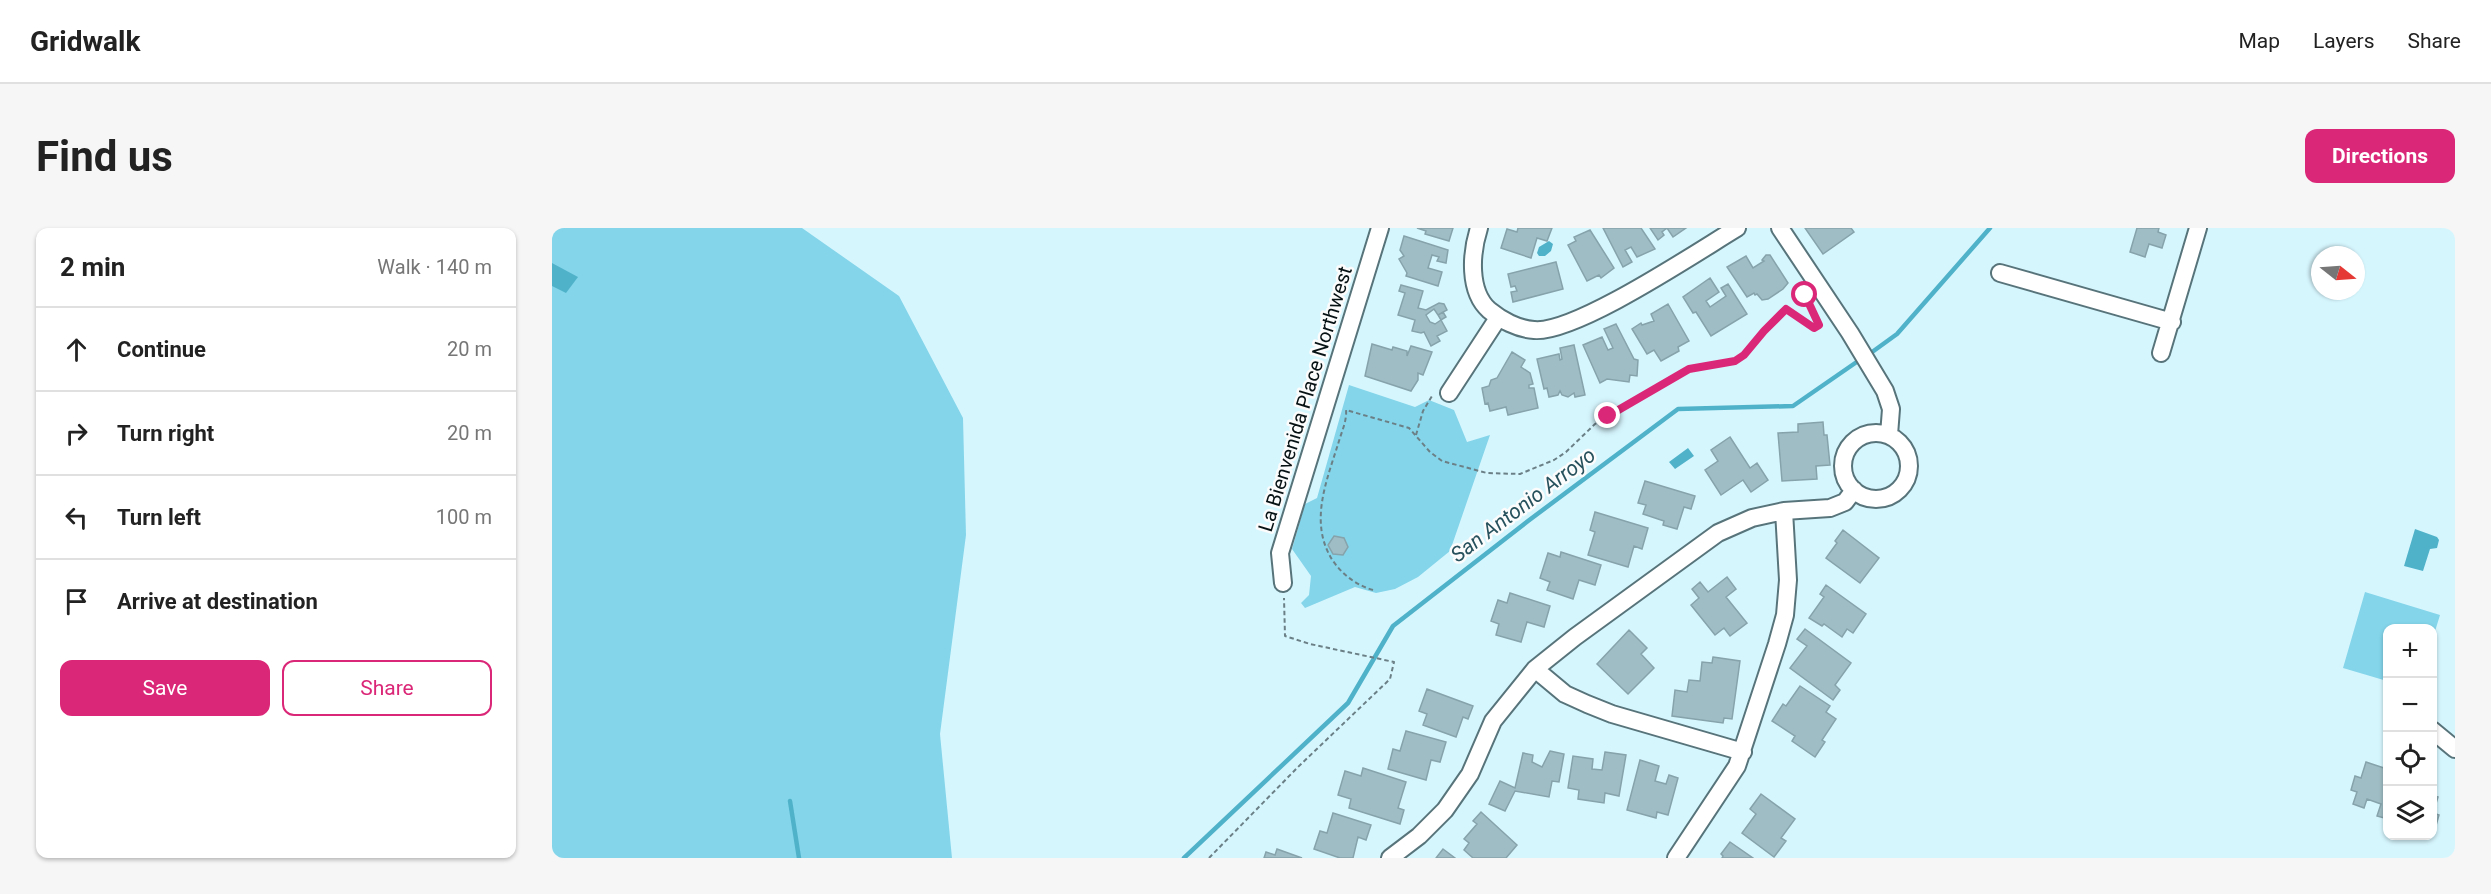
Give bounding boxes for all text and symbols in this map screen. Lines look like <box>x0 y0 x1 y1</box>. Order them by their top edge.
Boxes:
text: Gridwalk <box>30 25 140 58</box>
text: Map <box>2238 29 2280 53</box>
text: Layers <box>2313 29 2374 53</box>
text: Share <box>2407 29 2461 53</box>
button: Directions <box>2305 129 2455 183</box>
text: Find us <box>36 132 173 181</box>
north arrow <box>2311 246 2365 300</box>
text: 2 min <box>60 252 125 282</box>
text: Walk · 140 m <box>377 255 492 279</box>
street label: La Bienvenida Place Northwest <box>1253 263 1357 535</box>
route start <box>1791 281 1817 307</box>
icon: ahead <box>60 333 93 366</box>
text: Continue <box>117 337 206 362</box>
text: 20 m <box>447 337 492 361</box>
route end <box>1594 402 1620 428</box>
icon: right <box>60 417 93 450</box>
text: Turn right <box>117 421 214 446</box>
text: 20 m <box>447 421 492 445</box>
water label: San Antonio Arroyo <box>1446 443 1600 567</box>
icon: left <box>60 501 93 534</box>
text: Turn left <box>117 505 201 530</box>
text: 100 m <box>436 505 492 529</box>
icon: arrive <box>60 585 93 618</box>
text: Arrive at destination <box>117 589 318 614</box>
map controls <box>2383 624 2437 840</box>
button: + <box>2383 624 2437 678</box>
button: Save <box>60 660 270 716</box>
button: Share <box>282 660 492 716</box>
button: − <box>2383 678 2437 732</box>
button: locate <box>2383 732 2437 786</box>
button: layers <box>2383 786 2437 840</box>

